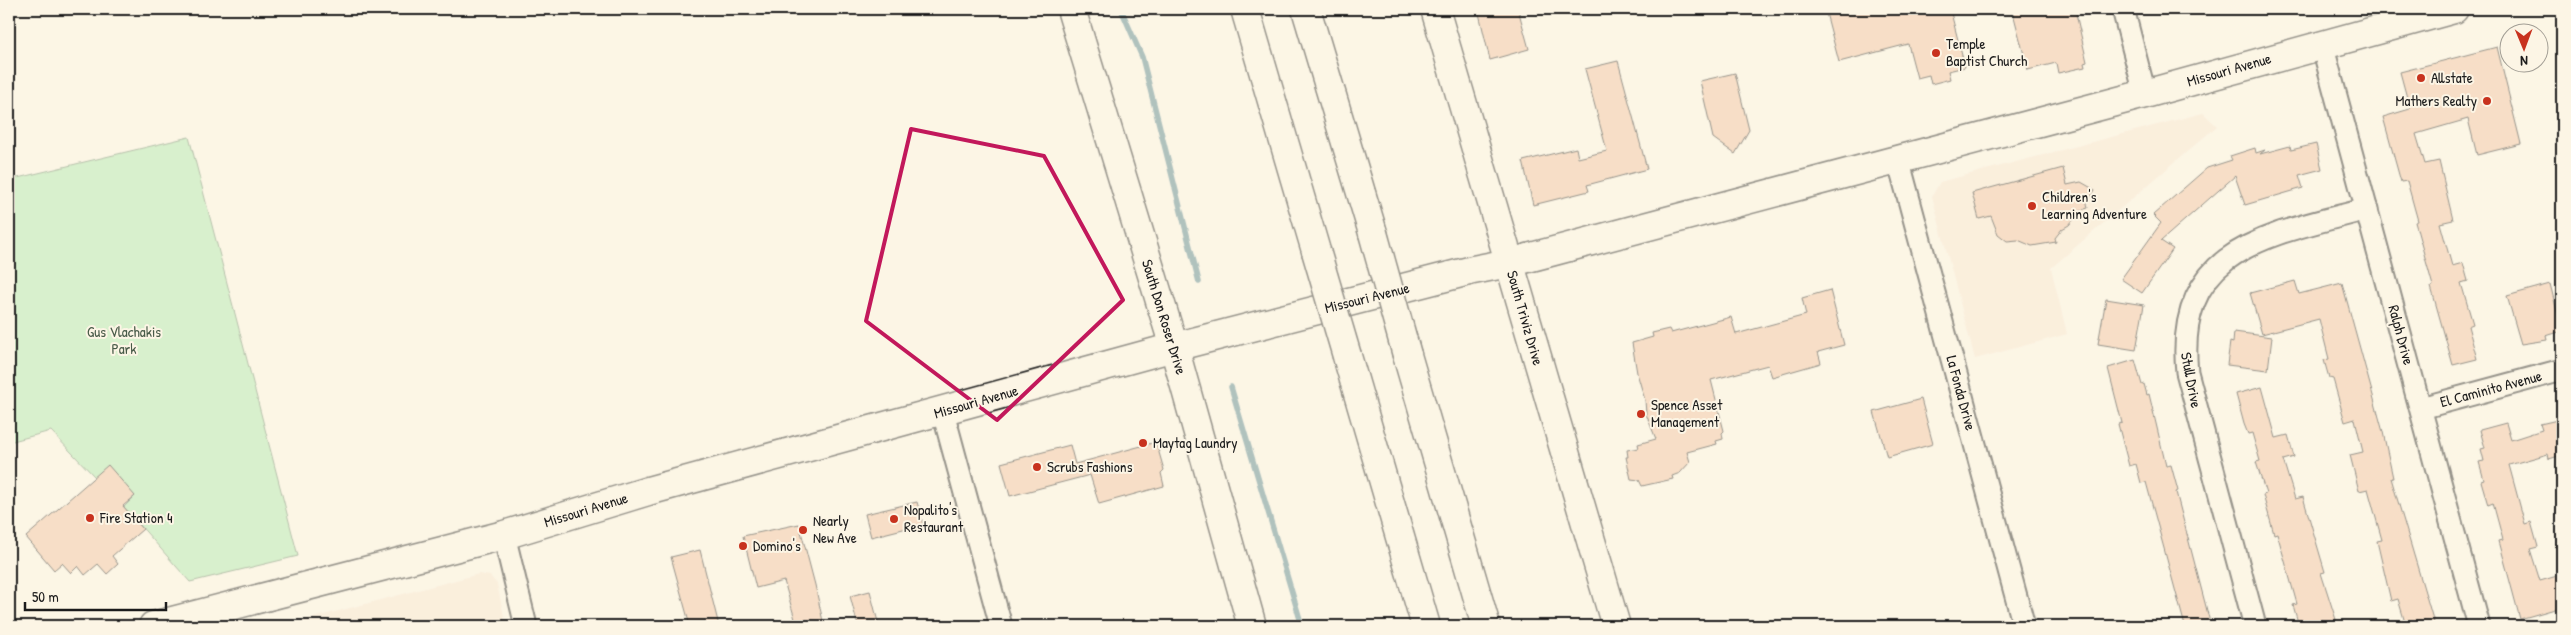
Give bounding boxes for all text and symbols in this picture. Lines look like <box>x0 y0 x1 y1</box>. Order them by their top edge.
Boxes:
north arrow <box>2498 22 2548 72</box>
place label: Temple Baptist Church <box>1946 33 2027 71</box>
marker: Temple Baptist Church <box>1930 47 1942 59</box>
street label: Missouri Avenue <box>2184 47 2273 92</box>
text: N <box>2520 52 2528 71</box>
place label: Allstate <box>2431 67 2473 88</box>
marker: Allstate <box>2415 72 2427 84</box>
place label: Mathers Realty <box>2396 90 2477 111</box>
marker: Mathers Realty <box>2481 95 2493 107</box>
place label: Children's Learning Adventure <box>2042 186 2147 224</box>
marker: Children's Learning Adventure <box>2026 200 2038 212</box>
street label: South Don Roser Drive <box>1137 257 1192 377</box>
street label: South Triviz Drive <box>1502 268 1549 368</box>
street label: Missouri Avenue <box>1322 277 1411 318</box>
street label: Ralph Drive <box>2383 303 2420 367</box>
park label: Gus Vlachakis Park <box>87 321 161 359</box>
street label: Stull Drive <box>2176 350 2207 410</box>
street label: La Fonda Drive <box>1941 353 1982 433</box>
street label: El Caminito Avenue <box>2438 365 2544 412</box>
street label: Missouri Avenue <box>931 379 1020 424</box>
place label: Spence Asset Management <box>1651 394 1723 432</box>
marker: Spence Asset Management <box>1635 408 1647 420</box>
place label: Maytag Laundry <box>1153 432 1238 453</box>
marker: Maytag Laundry <box>1137 437 1149 449</box>
place label: Scrubs Fashions <box>1047 456 1133 477</box>
marker: Scrubs Fashions <box>1031 461 1043 473</box>
street label: Missouri Avenue <box>541 487 630 532</box>
place label: Nopalito's Restaurant <box>904 499 964 537</box>
place label: Fire Station 4 <box>99 507 173 528</box>
place label: Nearly New Ave <box>813 510 857 548</box>
marker: Fire Station 4 <box>84 512 96 524</box>
marker: Nopalito's Restaurant <box>888 513 900 525</box>
marker: Nearly New Ave <box>797 524 809 536</box>
place label: Domino's <box>753 535 801 556</box>
marker: Domino's <box>737 540 749 552</box>
scale bar <box>25 580 166 612</box>
text: 50 m <box>32 586 59 607</box>

